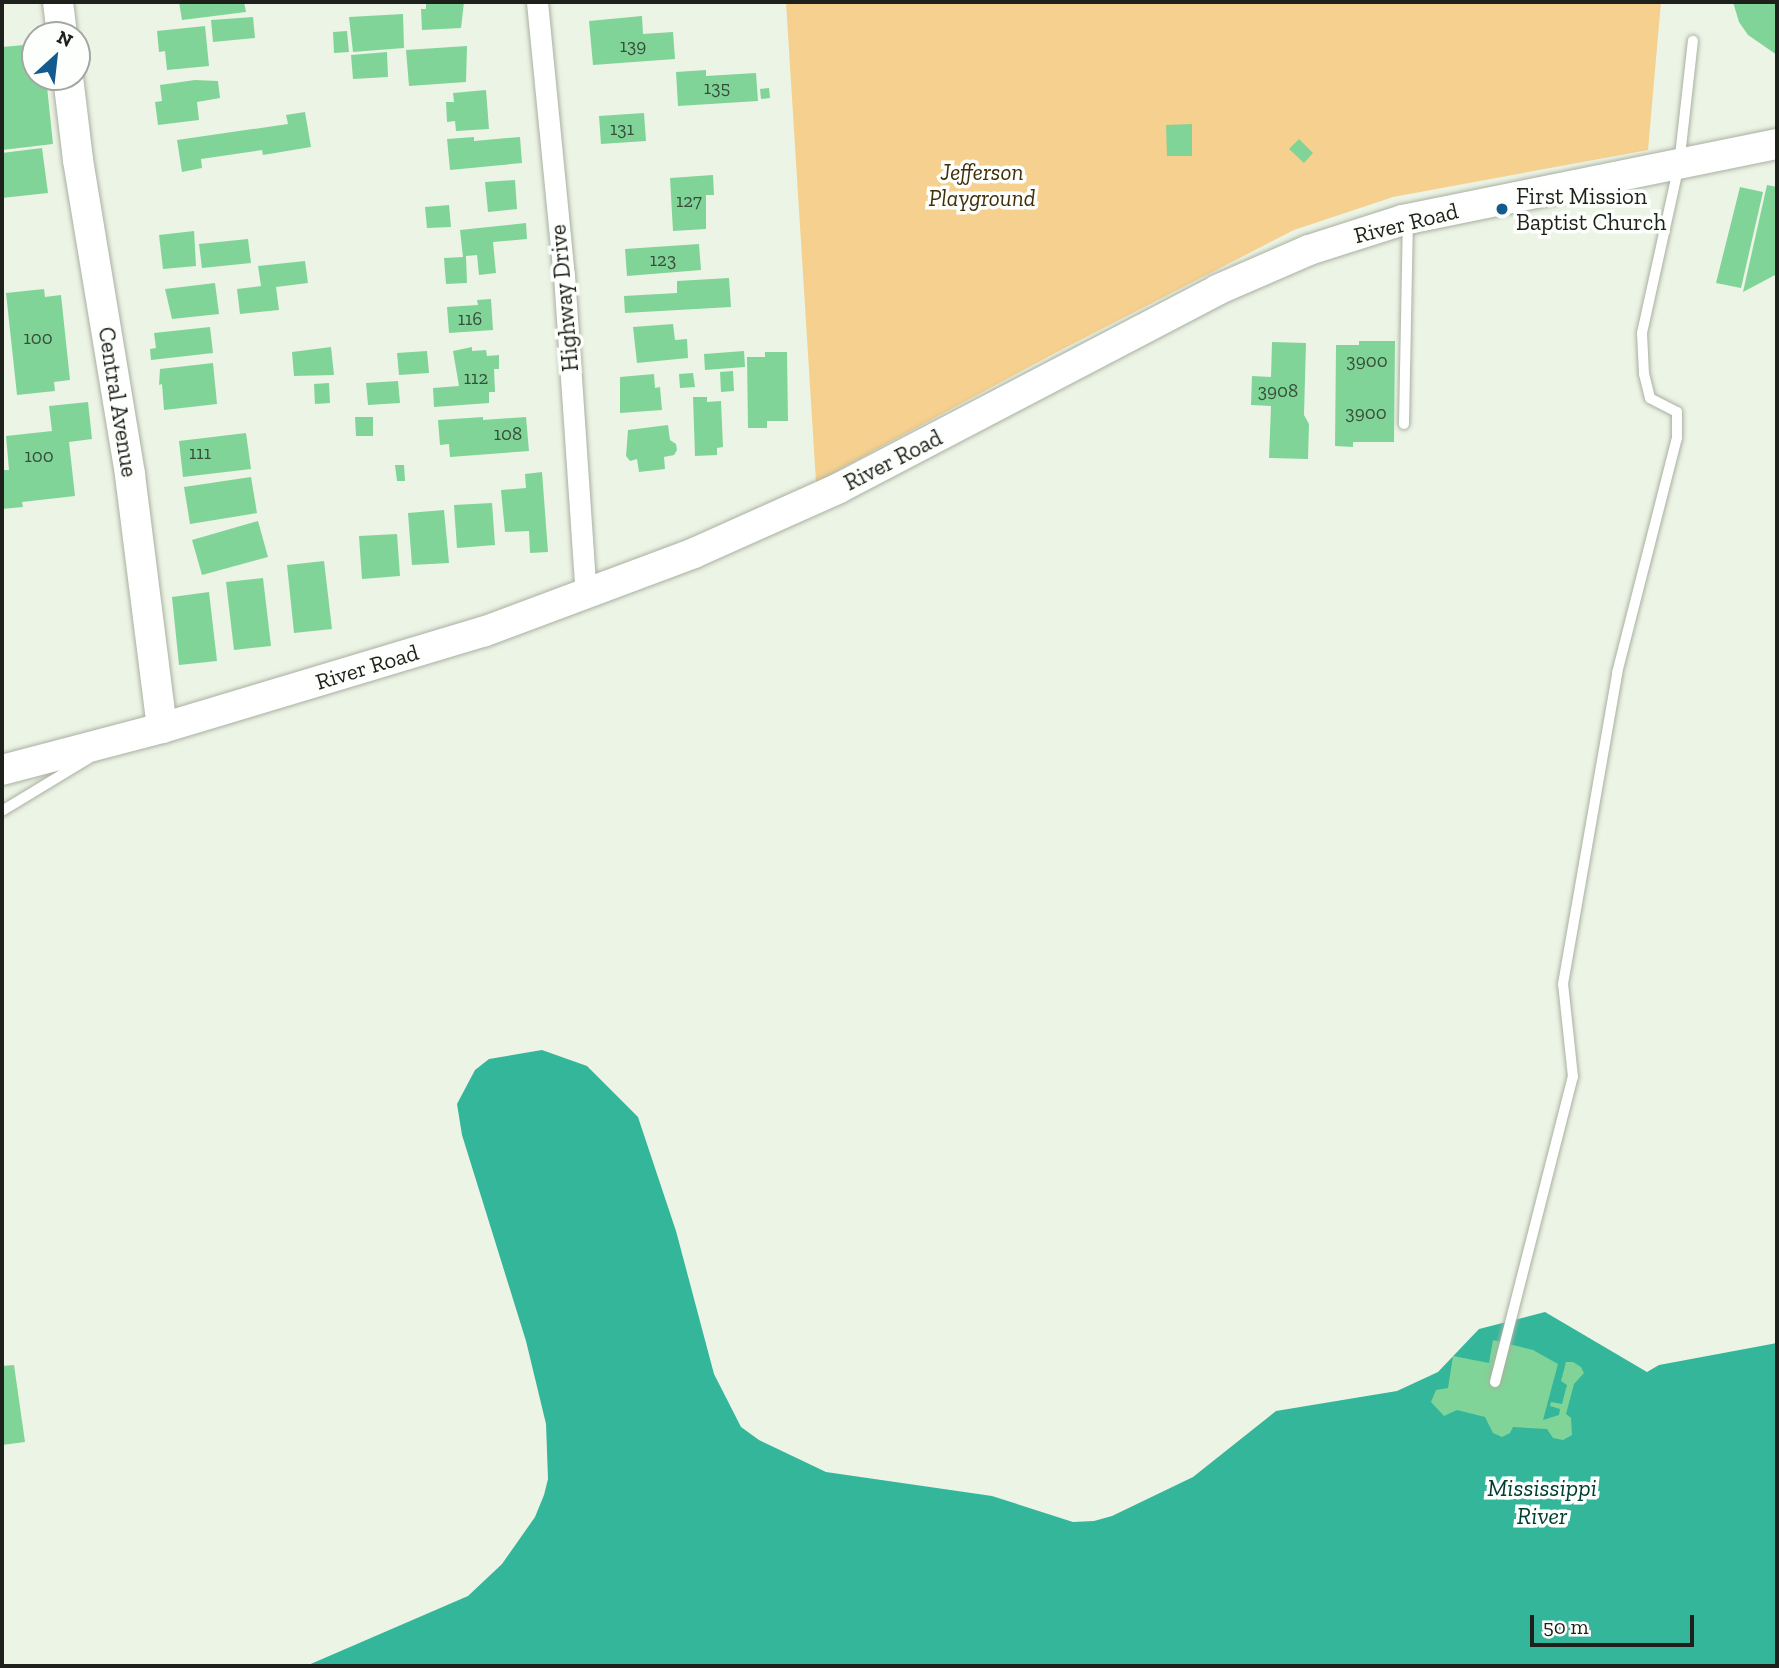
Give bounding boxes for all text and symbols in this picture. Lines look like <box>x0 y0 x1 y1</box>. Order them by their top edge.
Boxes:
north arrow <box>21 21 91 91</box>
text: N <box>53 25 77 52</box>
house number: 139 <box>620 35 646 57</box>
house number: 135 <box>704 77 730 99</box>
house number: 131 <box>610 118 634 140</box>
park label: Jefferson Playground <box>928 158 1036 212</box>
place label: First Mission Baptist Church <box>1516 182 1666 236</box>
house number: 127 <box>676 190 702 212</box>
street label: River Road <box>1351 197 1461 249</box>
marker: First Mission Baptist Church <box>1494 201 1510 217</box>
street label: Highway Drive <box>544 223 584 373</box>
house number: 123 <box>650 249 676 271</box>
house number: 116 <box>458 308 482 330</box>
street label: Central Avenue <box>92 325 144 479</box>
house number: 100 <box>23 327 53 349</box>
house number: 3900 <box>1346 350 1388 372</box>
house number: 112 <box>464 367 488 389</box>
house number: 3908 <box>1258 380 1298 402</box>
house number: 3900 <box>1345 402 1387 424</box>
house number: 108 <box>494 423 522 445</box>
street label: River Road <box>839 423 947 497</box>
house number: 111 <box>189 442 211 464</box>
house number: 100 <box>24 445 54 467</box>
street label: River Road <box>312 638 422 696</box>
water label: Mississippi River <box>1487 1474 1597 1530</box>
scale bar <box>1534 1602 1698 1646</box>
text: 50 m <box>1543 1614 1589 1639</box>

